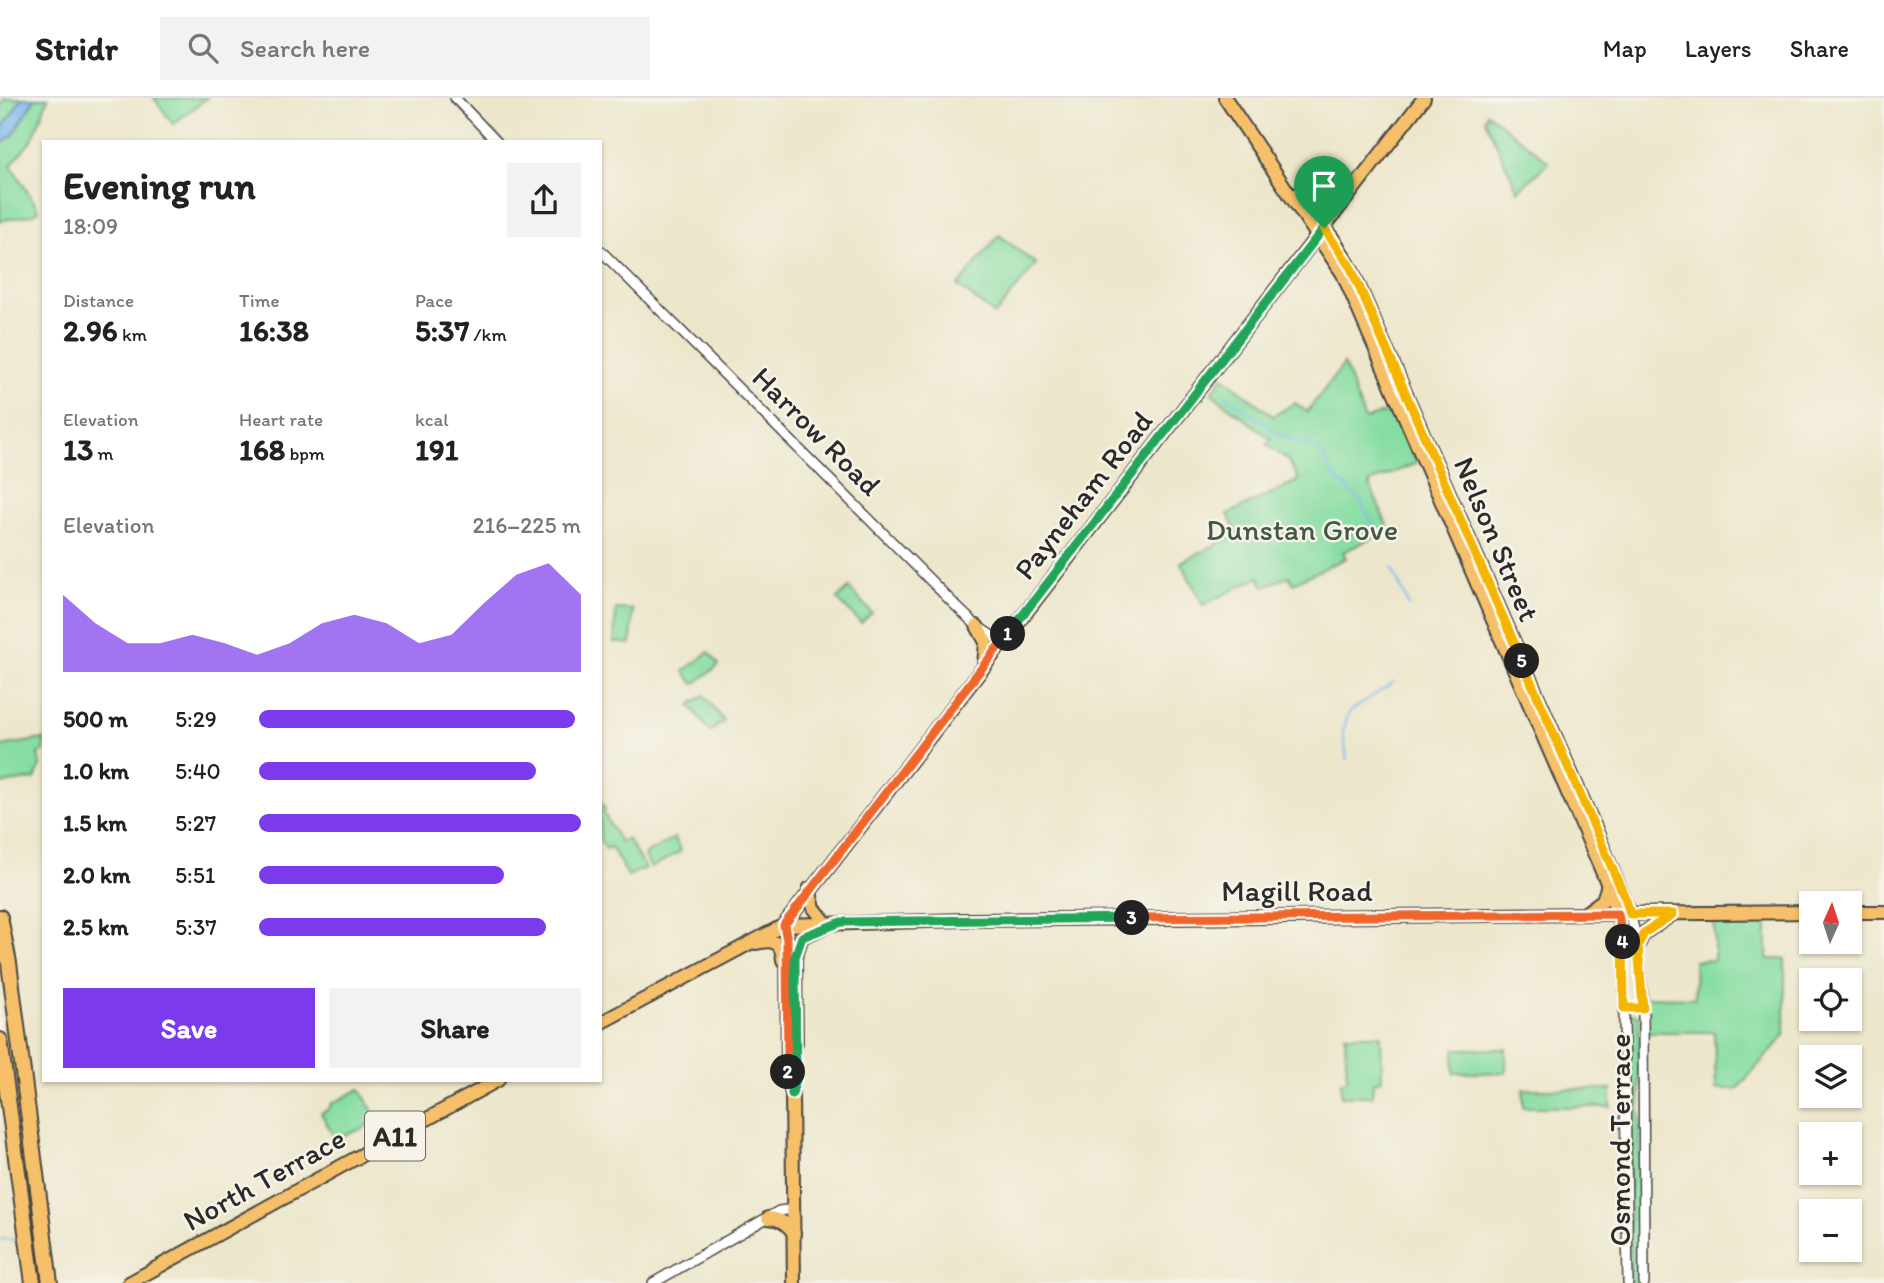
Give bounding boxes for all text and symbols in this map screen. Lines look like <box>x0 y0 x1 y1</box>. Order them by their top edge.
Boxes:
search box <box>160 17 650 80</box>
text: Stridr <box>35 29 118 68</box>
icon: search <box>184 29 222 67</box>
text: Search here <box>240 32 370 64</box>
text: Map <box>1603 34 1647 63</box>
text: Layers <box>1685 34 1752 63</box>
text: Share <box>1790 34 1849 63</box>
pin <box>1294 156 1354 228</box>
text: Evening run <box>63 163 256 209</box>
button: share <box>507 163 581 237</box>
icon: arrive <box>1305 167 1343 205</box>
text: 18:09 <box>63 212 118 240</box>
text: Distance <box>63 289 134 312</box>
text: Time <box>239 289 280 312</box>
text: Pace <box>415 289 453 312</box>
text: 2.96 <box>63 312 118 349</box>
text: 16:38 <box>239 312 309 349</box>
text: 5:37 <box>415 312 469 349</box>
text: km <box>118 323 147 346</box>
text: /km <box>469 323 507 346</box>
street label: Harrow Road <box>745 359 890 504</box>
street label: Payneham Road <box>1006 403 1160 587</box>
text: Elevation <box>63 408 139 431</box>
text: Heart rate <box>239 408 323 431</box>
text: kcal <box>415 408 449 431</box>
text: 13 <box>63 431 93 468</box>
text: 168 <box>239 431 285 468</box>
text: 191 <box>415 431 459 468</box>
text: m <box>93 442 114 465</box>
text: bpm <box>285 442 325 465</box>
street label: Nelson Street <box>1446 451 1548 627</box>
text: Elevation <box>63 511 154 539</box>
text: 216–225 m <box>472 511 581 539</box>
park label: Dunstan Grove <box>1206 511 1398 548</box>
pin: 1 <box>990 616 1026 652</box>
text: 1 <box>1003 622 1012 645</box>
pin: 5 <box>1504 644 1540 678</box>
text: 5 <box>1517 649 1526 672</box>
text: 500 m <box>63 705 128 733</box>
text: 5:29 <box>175 705 217 733</box>
text: 1.0 km <box>63 757 129 785</box>
text: 5:40 <box>175 757 221 785</box>
text: 1.5 km <box>63 809 127 837</box>
text: 5:27 <box>175 809 216 837</box>
text: 2.0 km <box>63 861 131 889</box>
text: 5:51 <box>175 861 215 889</box>
street label: Magill Road <box>1221 872 1373 909</box>
north arrow <box>1799 891 1862 954</box>
map controls <box>1799 891 1862 1262</box>
pin: 3 <box>1114 900 1150 936</box>
text: 3 <box>1126 906 1137 929</box>
text: 2.5 km <box>63 913 128 941</box>
text: 5:37 <box>175 913 217 941</box>
pin: 4 <box>1606 924 1640 960</box>
text: 4 <box>1617 930 1628 953</box>
button: locate <box>1799 968 1862 1031</box>
button: Save <box>63 988 315 1068</box>
button: Share <box>329 988 581 1068</box>
street label: Osmond Terrace <box>1601 1033 1638 1247</box>
button: layers <box>1799 1045 1862 1108</box>
pin: 2 <box>770 1054 806 1090</box>
text: 2 <box>783 1060 793 1083</box>
road number: A11 <box>365 1112 425 1160</box>
street label: North Terrace <box>176 1119 352 1239</box>
button: + <box>1799 1122 1862 1185</box>
button: − <box>1799 1199 1862 1262</box>

